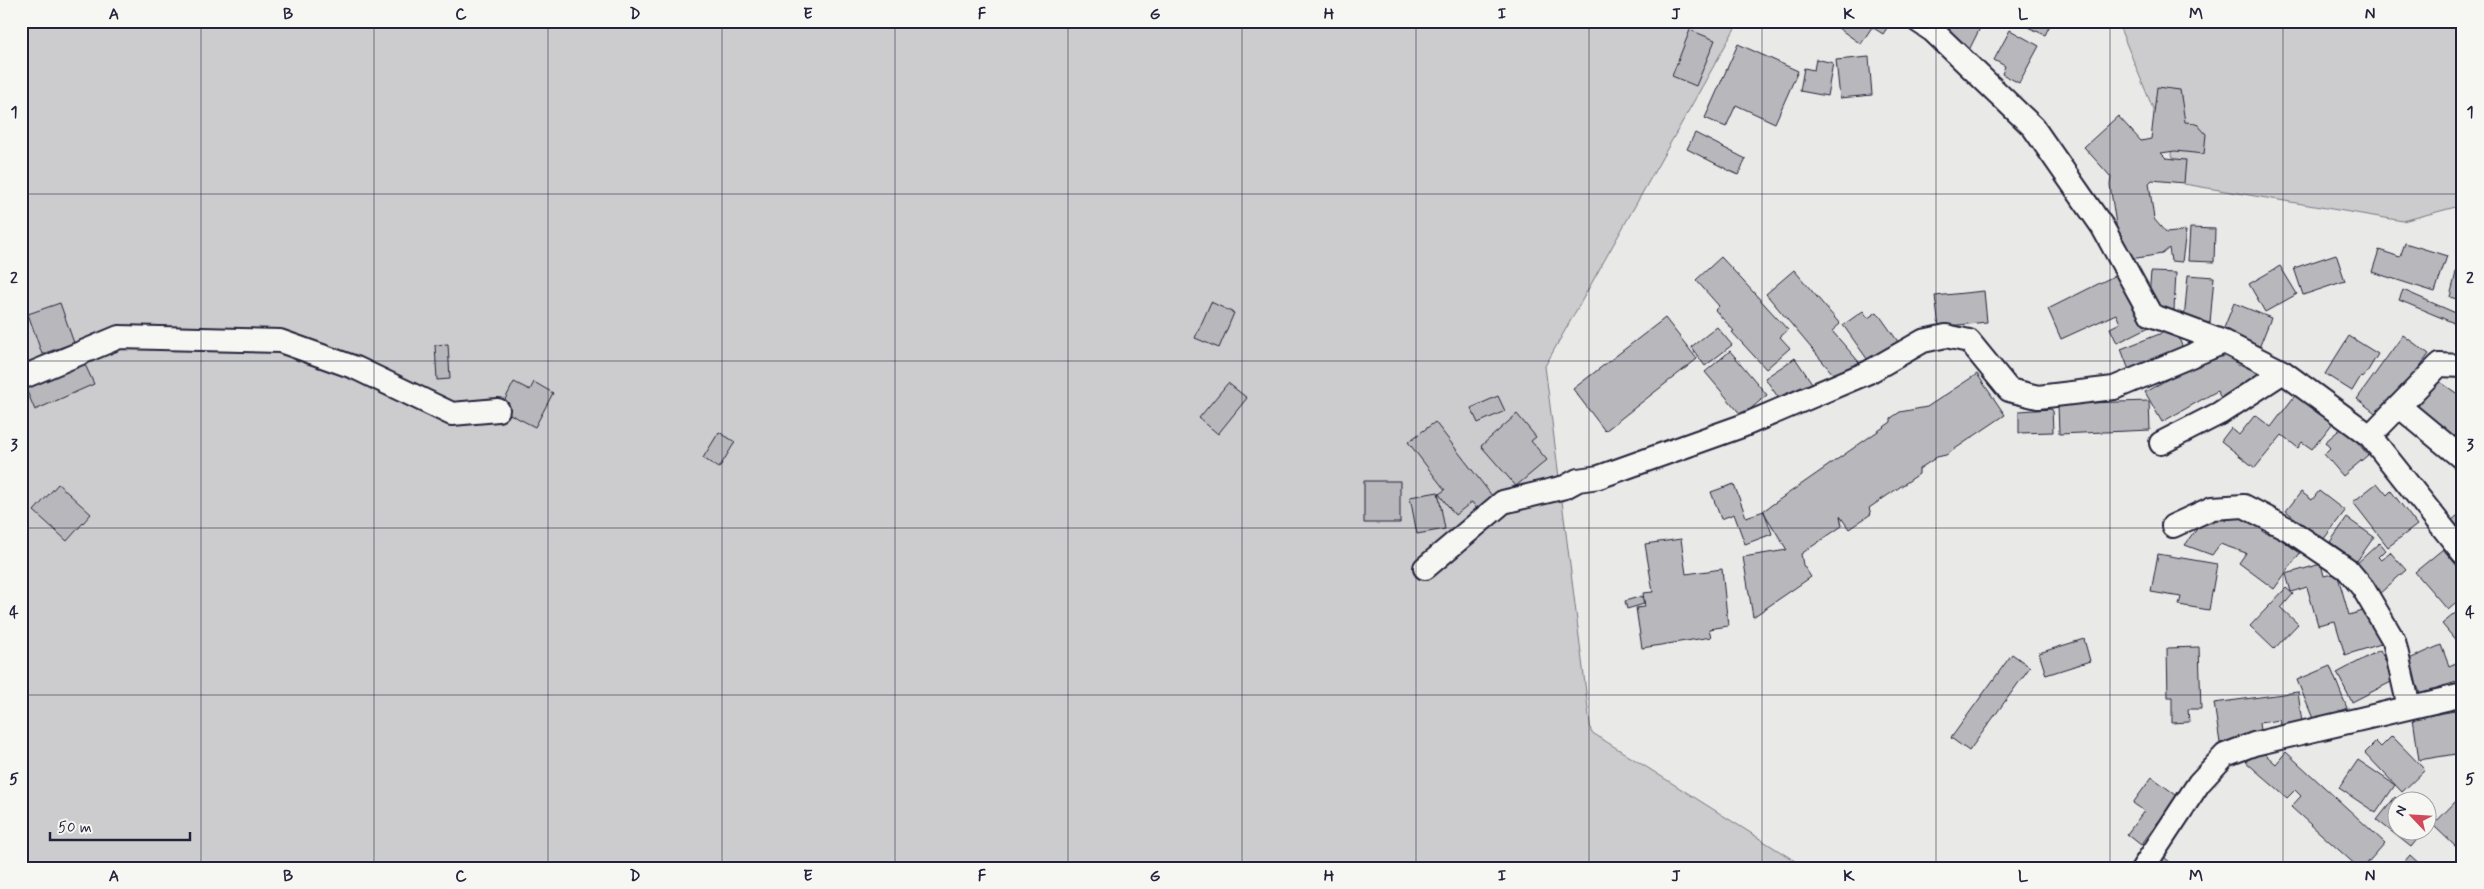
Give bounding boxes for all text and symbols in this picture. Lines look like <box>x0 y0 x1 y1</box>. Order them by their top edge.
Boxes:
text: A <box>109 4 119 25</box>
text: B <box>283 4 293 25</box>
text: C <box>455 4 467 25</box>
text: D <box>629 4 641 25</box>
text: E <box>803 4 813 25</box>
text: F <box>978 4 987 25</box>
text: G <box>1150 4 1161 25</box>
text: H <box>1324 4 1335 25</box>
text: I <box>1498 4 1507 25</box>
text: J <box>1671 4 1681 25</box>
text: K <box>1843 4 1855 25</box>
text: L <box>2018 4 2029 25</box>
text: M <box>2189 4 2203 25</box>
text: N <box>2365 4 2375 25</box>
text: 1 <box>10 102 18 123</box>
text: 1 <box>2466 102 2474 123</box>
text: 2 <box>10 268 18 289</box>
text: 2 <box>2466 268 2474 289</box>
text: 3 <box>10 435 18 456</box>
text: 3 <box>2466 435 2474 456</box>
text: 4 <box>9 602 19 623</box>
text: 4 <box>2465 602 2475 623</box>
text: 5 <box>9 769 19 790</box>
text: 5 <box>2465 769 2475 790</box>
north arrow <box>2386 792 2436 842</box>
text: N <box>2391 803 2411 819</box>
scale bar <box>50 809 190 841</box>
text: 50 m <box>58 818 92 838</box>
text: A <box>109 866 119 887</box>
text: B <box>283 866 293 887</box>
text: C <box>455 866 467 887</box>
text: D <box>629 866 641 887</box>
text: E <box>803 866 813 887</box>
text: F <box>978 866 987 887</box>
text: G <box>1150 866 1161 887</box>
text: H <box>1324 866 1335 887</box>
text: I <box>1498 866 1507 887</box>
text: J <box>1671 866 1681 887</box>
text: K <box>1843 866 1855 887</box>
text: L <box>2018 866 2029 887</box>
text: M <box>2189 866 2203 887</box>
text: N <box>2365 866 2375 887</box>

